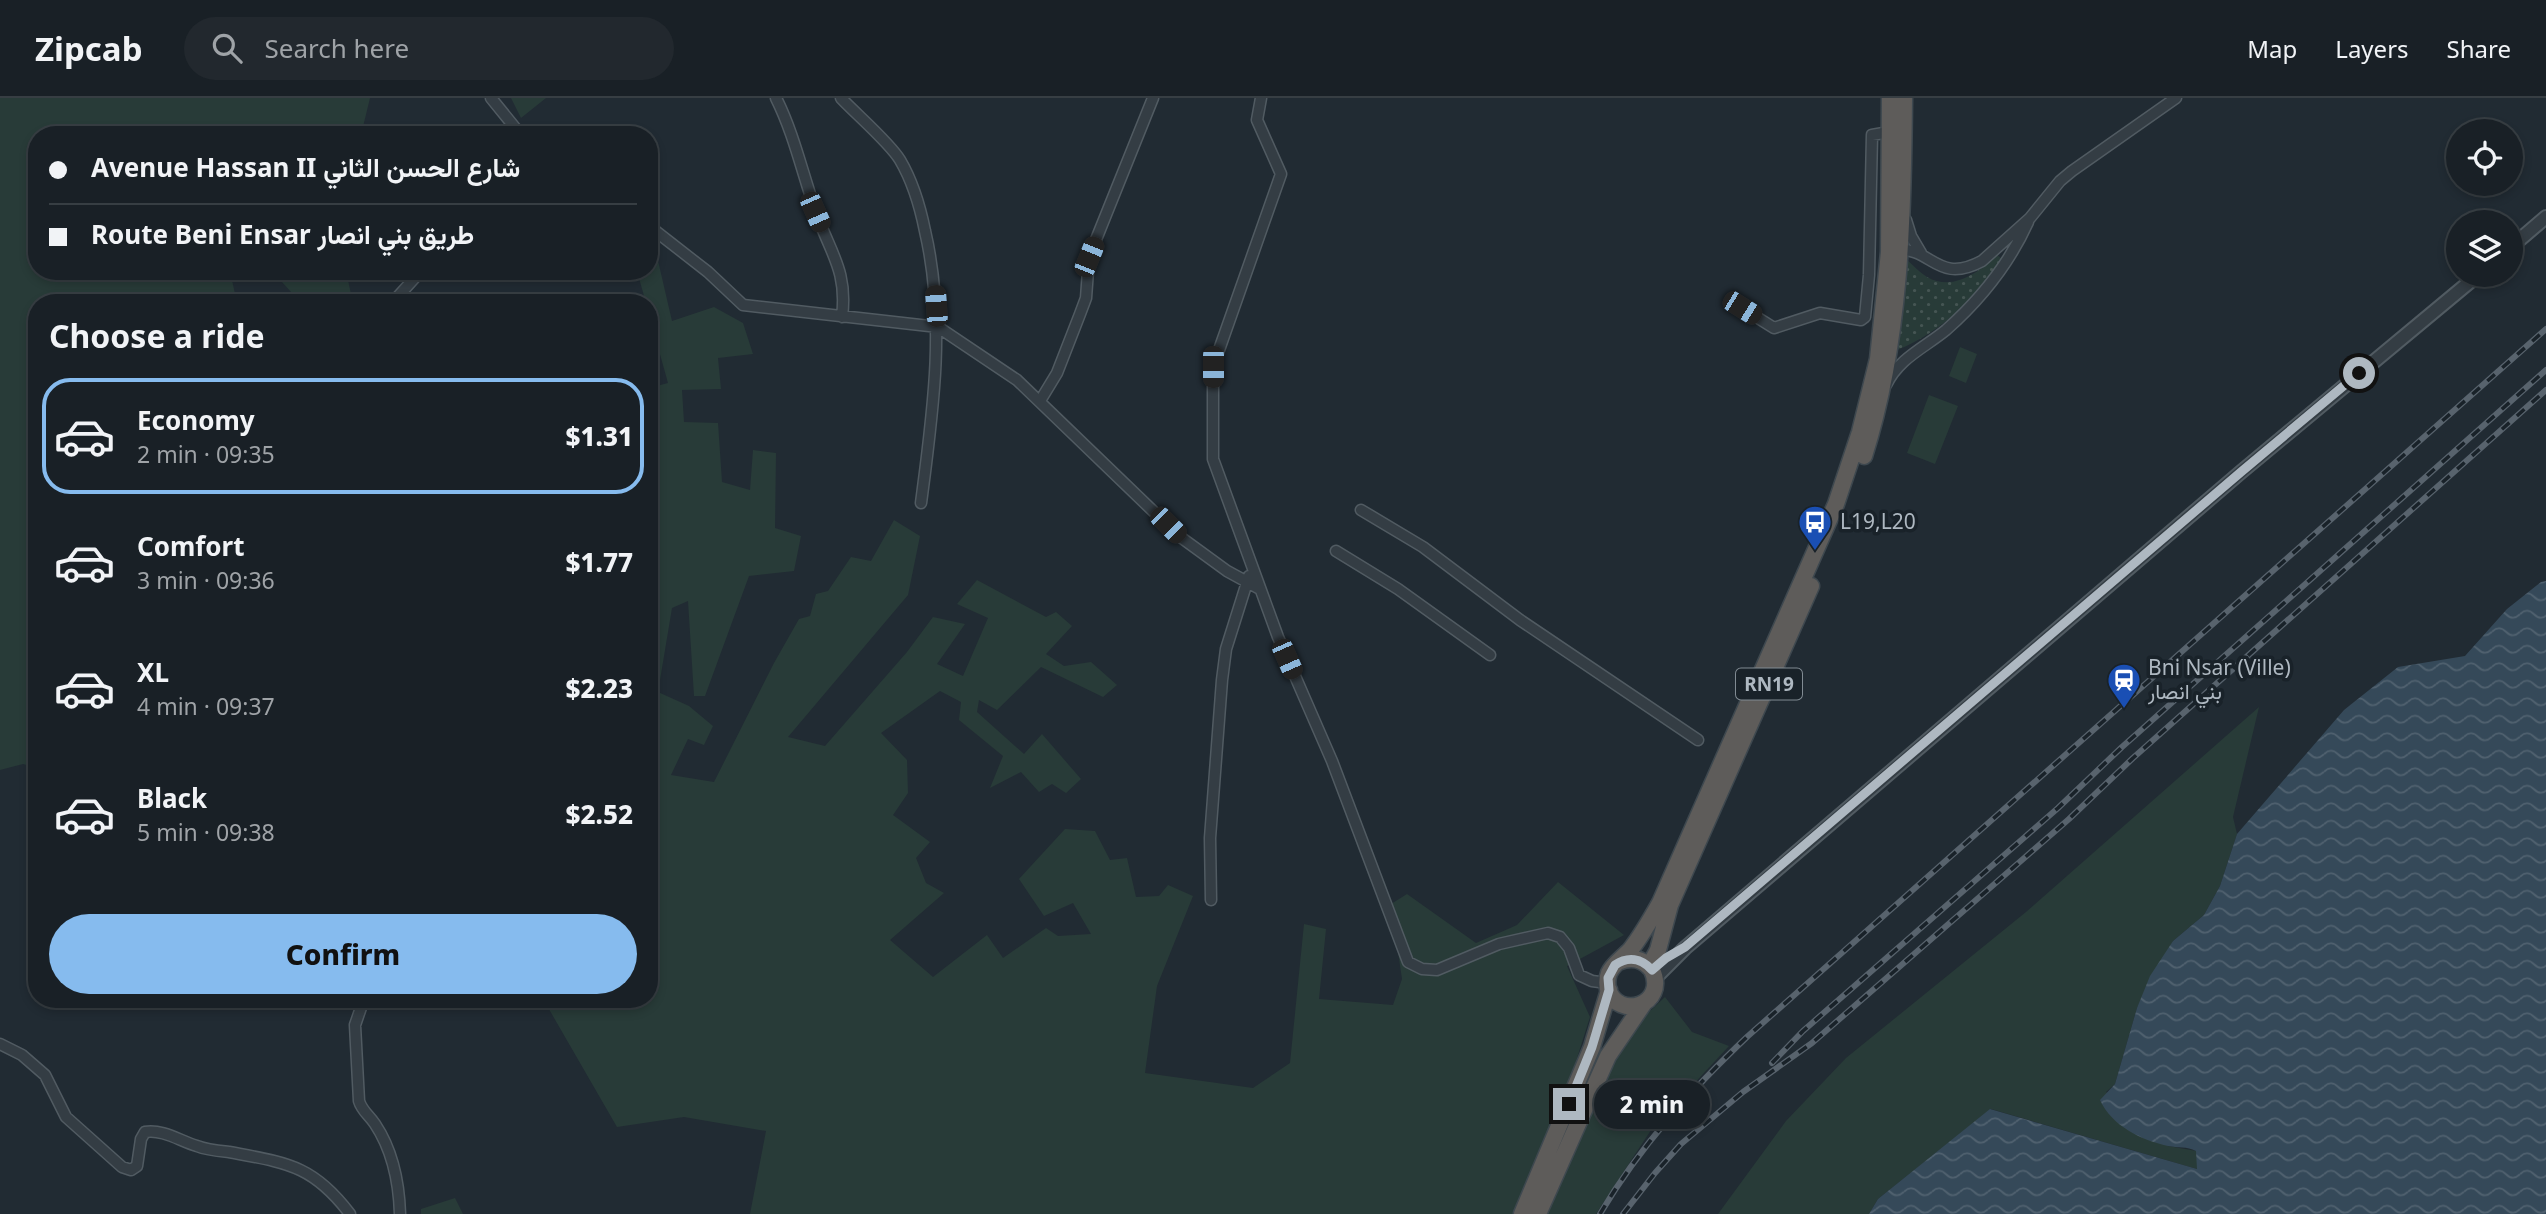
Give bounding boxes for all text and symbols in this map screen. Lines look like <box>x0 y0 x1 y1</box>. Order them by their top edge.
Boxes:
search box <box>184 17 674 80</box>
text: Zipcab <box>35 26 142 71</box>
icon: search <box>208 29 246 67</box>
text: Search here <box>264 30 409 66</box>
text: Map <box>2247 32 2297 65</box>
text: Layers <box>2335 32 2409 65</box>
text: Share <box>2447 32 2511 65</box>
map controls <box>2446 119 2523 287</box>
button: locate <box>2446 119 2523 196</box>
text: Avenue Hassan II شارع الحسن الثاني <box>91 149 520 185</box>
car <box>797 189 834 235</box>
button: layers <box>2446 210 2523 287</box>
text: Route Beni Ensar طريق بني انصار <box>91 216 474 252</box>
car <box>1072 234 1107 280</box>
car <box>925 284 948 328</box>
car <box>1719 288 1766 328</box>
text: Choose a ride <box>49 314 265 357</box>
car <box>1203 346 1224 388</box>
route start <box>2343 357 2375 389</box>
text: Economy <box>137 402 255 438</box>
icon: car <box>53 405 116 468</box>
text: $1.31 <box>566 418 633 454</box>
text: 2 min · 09:35 <box>137 438 275 470</box>
car <box>1146 503 1191 547</box>
bus stop icon: L19,L20 <box>1796 503 1834 552</box>
place label: L19,L20 <box>1840 507 1916 535</box>
text: Comfort <box>137 528 245 564</box>
icon: car <box>53 531 116 594</box>
text: $1.77 <box>566 544 633 580</box>
text: 3 min · 09:36 <box>137 564 275 596</box>
car <box>1269 636 1306 682</box>
place label: Bni Nsar (Ville) بني انصار <box>2147 653 2291 709</box>
text: XL <box>137 654 169 690</box>
icon: car <box>53 657 116 720</box>
station icon: Bni Nsar (Ville) بني انصار <box>2105 661 2143 710</box>
road number: RN19 <box>1736 668 1802 699</box>
text: $2.23 <box>566 670 633 706</box>
text: 4 min · 09:37 <box>137 690 275 722</box>
text: Black <box>137 780 207 816</box>
icon: car <box>53 783 116 846</box>
text: $2.52 <box>566 796 633 832</box>
text: 5 min · 09:38 <box>137 816 275 848</box>
button: Confirm <box>49 914 637 994</box>
callout: 2 min <box>1594 1080 1709 1128</box>
route end <box>1553 1088 1585 1120</box>
text: 2 min <box>1620 1088 1684 1120</box>

